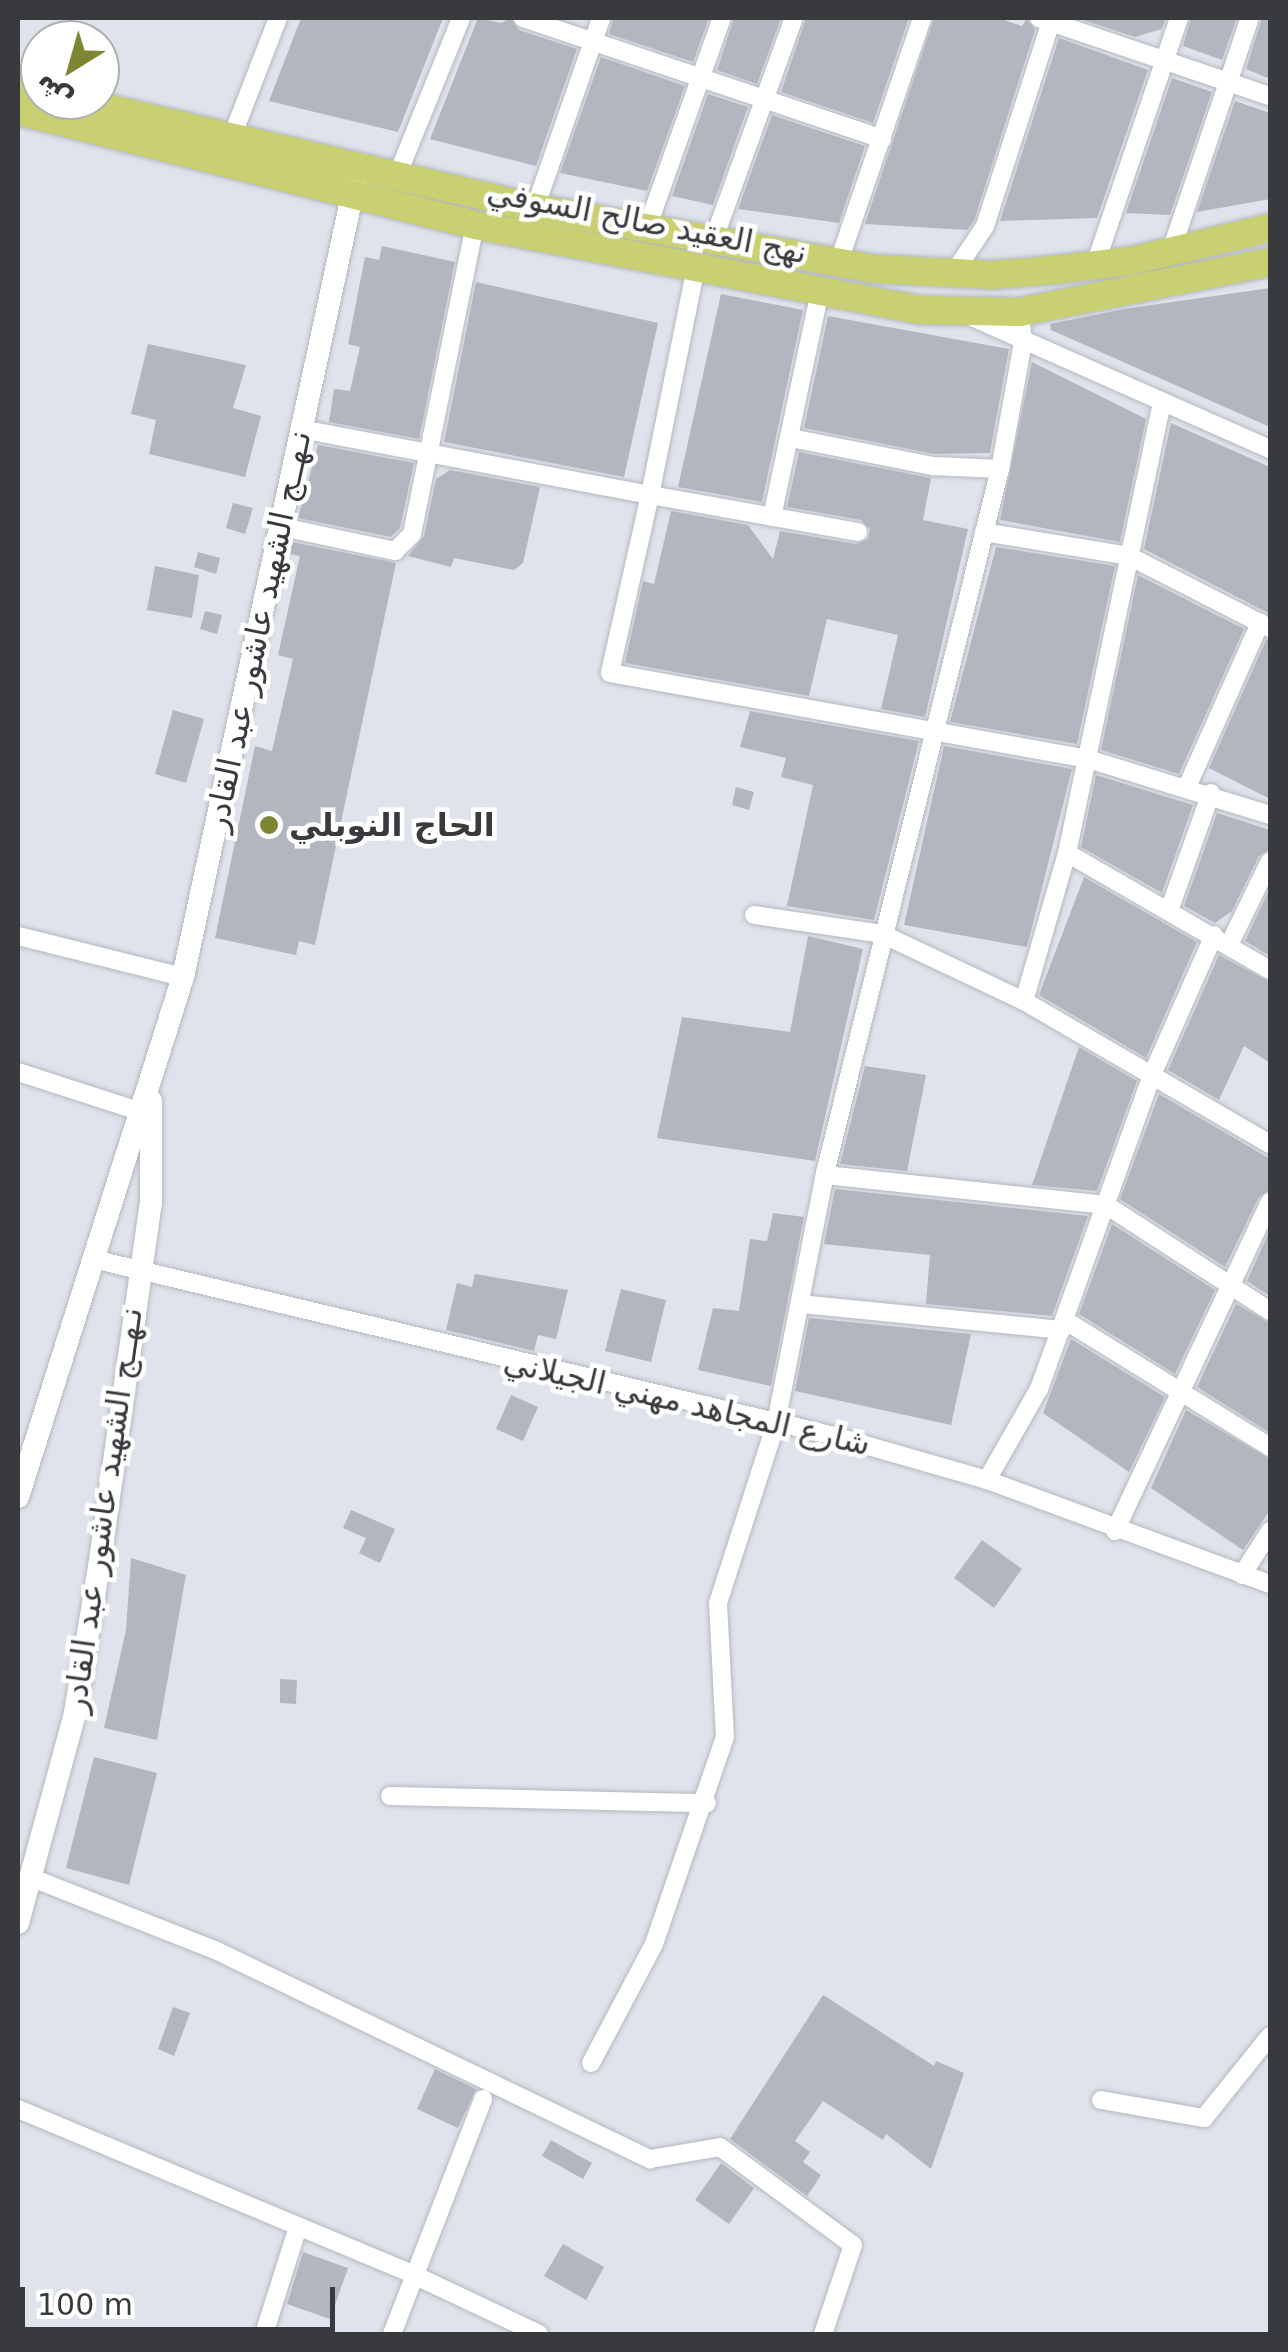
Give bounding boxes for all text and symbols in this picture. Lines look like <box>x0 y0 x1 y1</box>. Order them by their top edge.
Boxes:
north arrow <box>20 20 120 120</box>
text: ش <box>27 68 78 118</box>
street label: نهج العقيد صالح السوفي <box>484 172 810 272</box>
street label: نـهــج الشهيد عاشور عبد القادر <box>197 427 319 835</box>
place label: الحاج النوبلي <box>289 806 495 844</box>
marker: الحاج النوبلي <box>258 814 280 836</box>
street label: نـهــج الشهيد عاشور عبد القادر <box>56 1305 150 1715</box>
street label: شارع المجاهد مهني الجيلاني <box>500 1342 874 1464</box>
scale bar <box>25 2267 340 2329</box>
text: 100 m <box>37 2287 133 2322</box>

